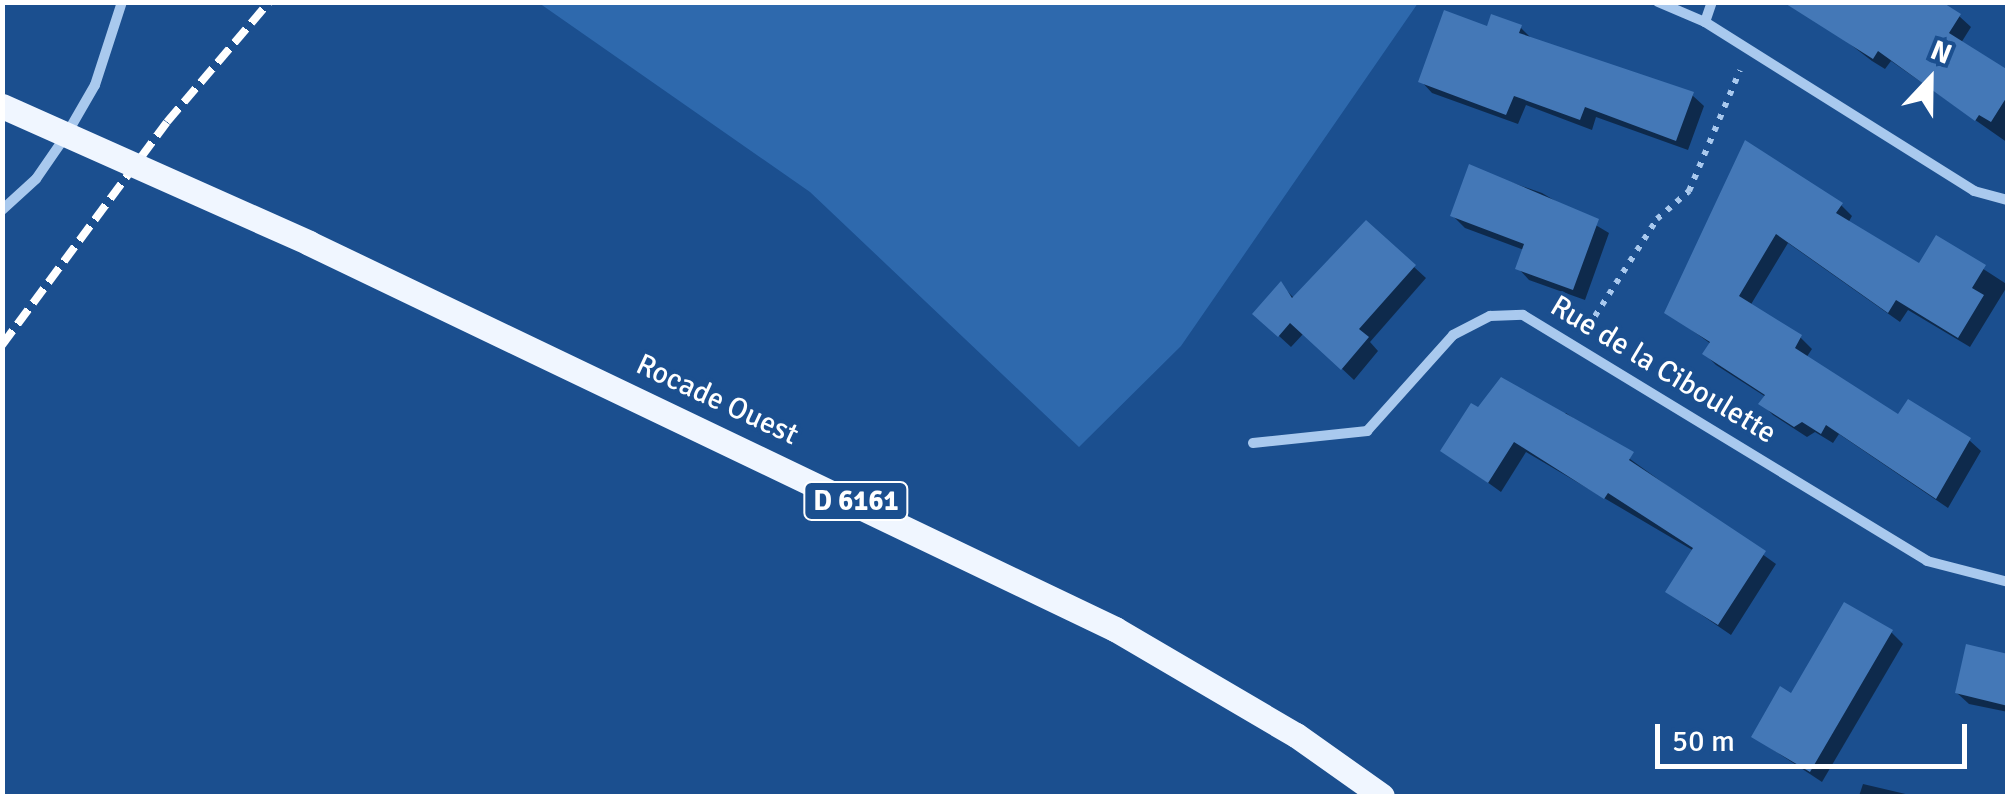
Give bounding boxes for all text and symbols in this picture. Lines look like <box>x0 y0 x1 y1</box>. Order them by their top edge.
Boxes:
north arrow <box>1880 30 1980 130</box>
text: N <box>1926 33 1957 72</box>
street label: Rue de la Ciboulette <box>1544 288 1782 452</box>
street label: Rocade Ouest <box>630 347 804 453</box>
road number: D 6161 <box>801 478 911 524</box>
scale bar <box>1660 704 1972 766</box>
text: 50 m <box>1672 723 1735 760</box>

